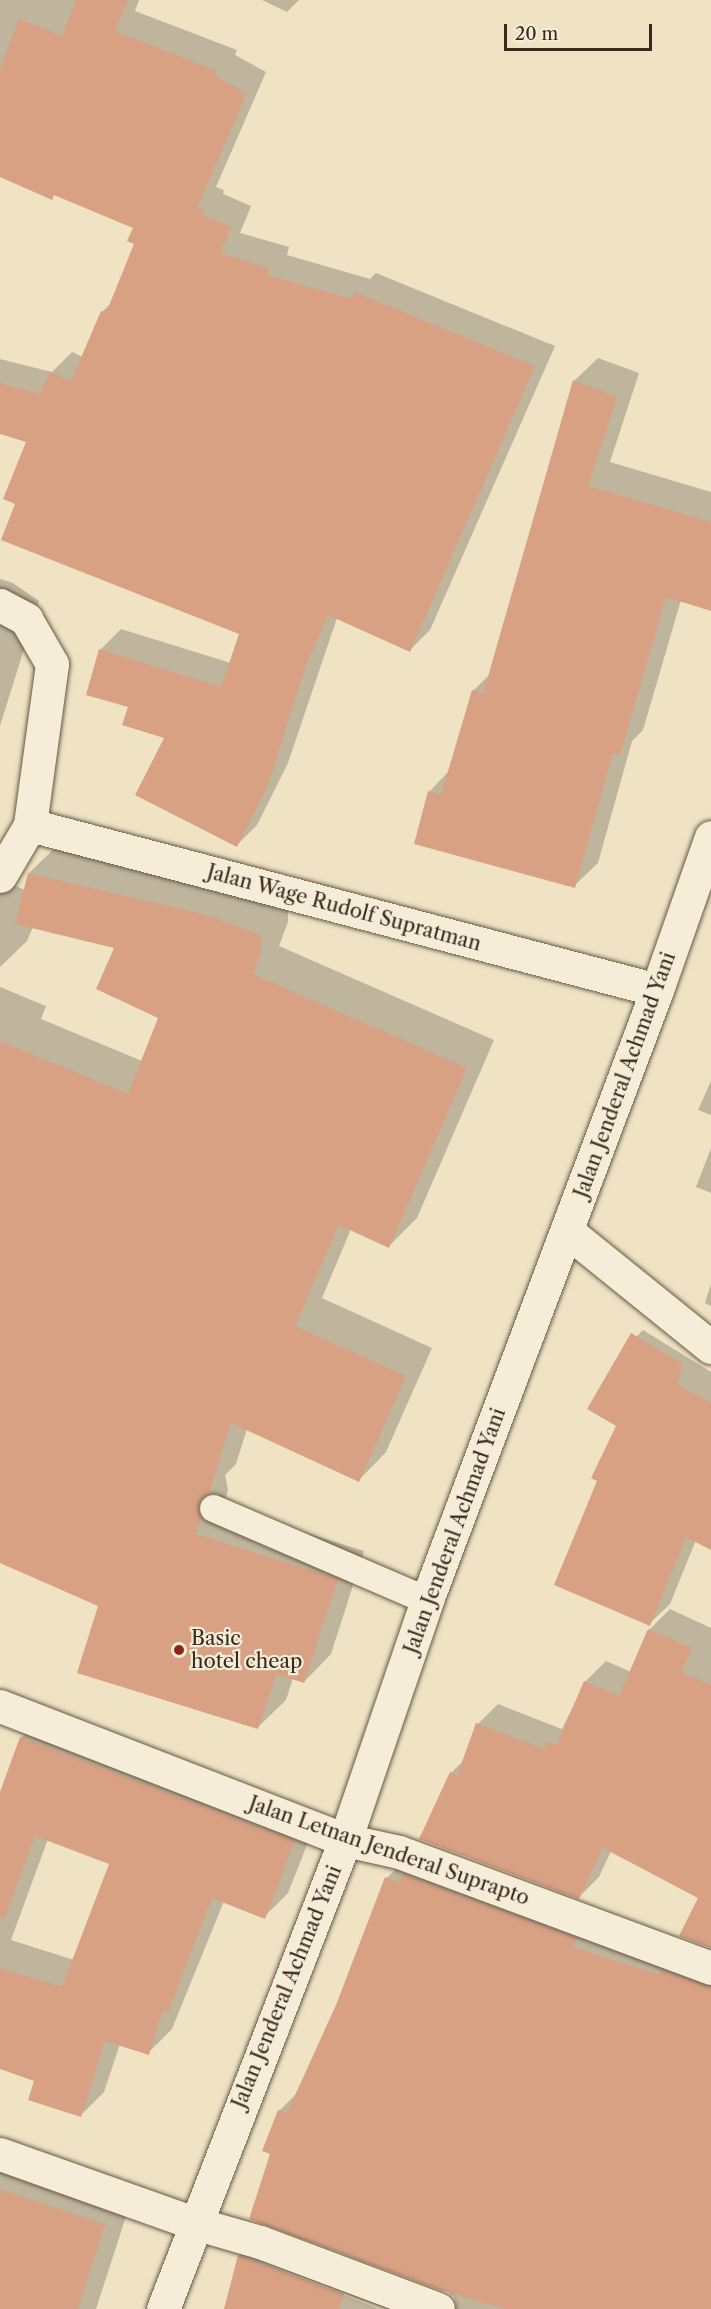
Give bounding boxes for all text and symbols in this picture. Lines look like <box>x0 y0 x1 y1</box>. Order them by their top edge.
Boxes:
scale bar <box>507 12 656 50</box>
text: 20 m <box>515 23 558 45</box>
street label: Jalan Wage Rudolf Supratman <box>204 860 484 956</box>
street label: Jalan Jenderal Achmad Yani <box>569 948 681 1202</box>
street label: Jalan Jenderal Achmad Yani <box>399 1404 511 1658</box>
place label: Basic hotel cheap <box>191 1626 302 1673</box>
marker: Basic hotel cheap <box>172 1643 186 1657</box>
street label: Jalan Letnan Jenderal Suprapto <box>246 1792 532 1910</box>
street label: Jalan Jenderal Achmad Yani <box>227 1861 347 2113</box>

